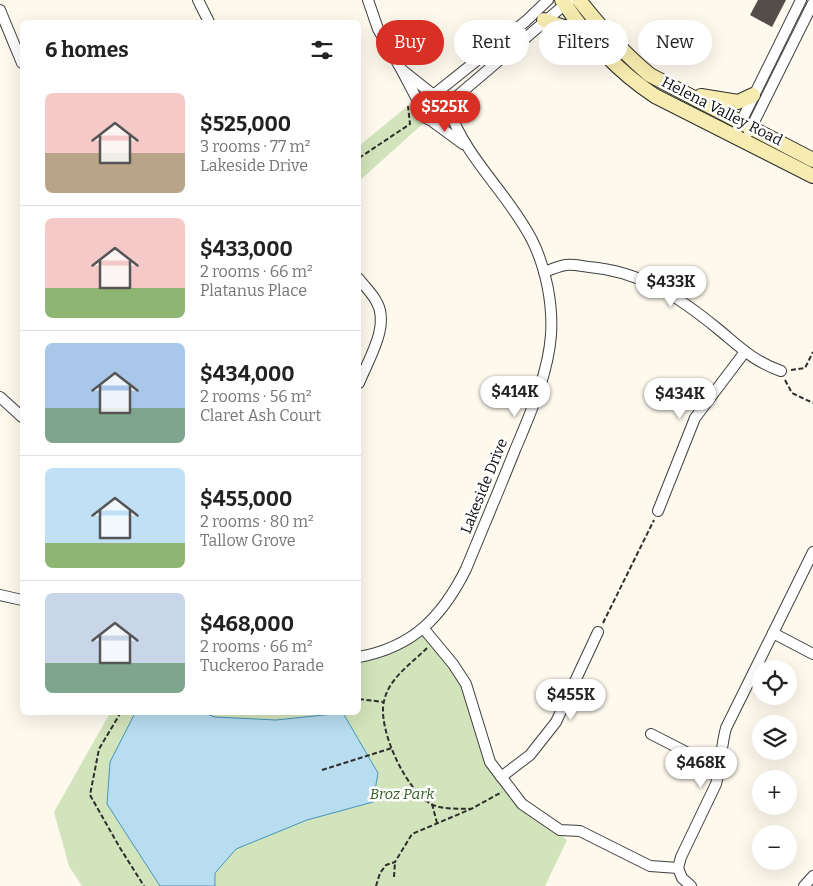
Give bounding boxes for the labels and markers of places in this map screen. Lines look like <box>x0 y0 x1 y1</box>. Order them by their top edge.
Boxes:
pin: $525K <box>410 90 480 133</box>
pin: $433K <box>636 266 706 308</box>
pin: $414K <box>480 376 550 418</box>
pin: $434K <box>645 378 715 420</box>
pin: $455K <box>536 678 606 721</box>
pin: $468K <box>666 746 736 789</box>

